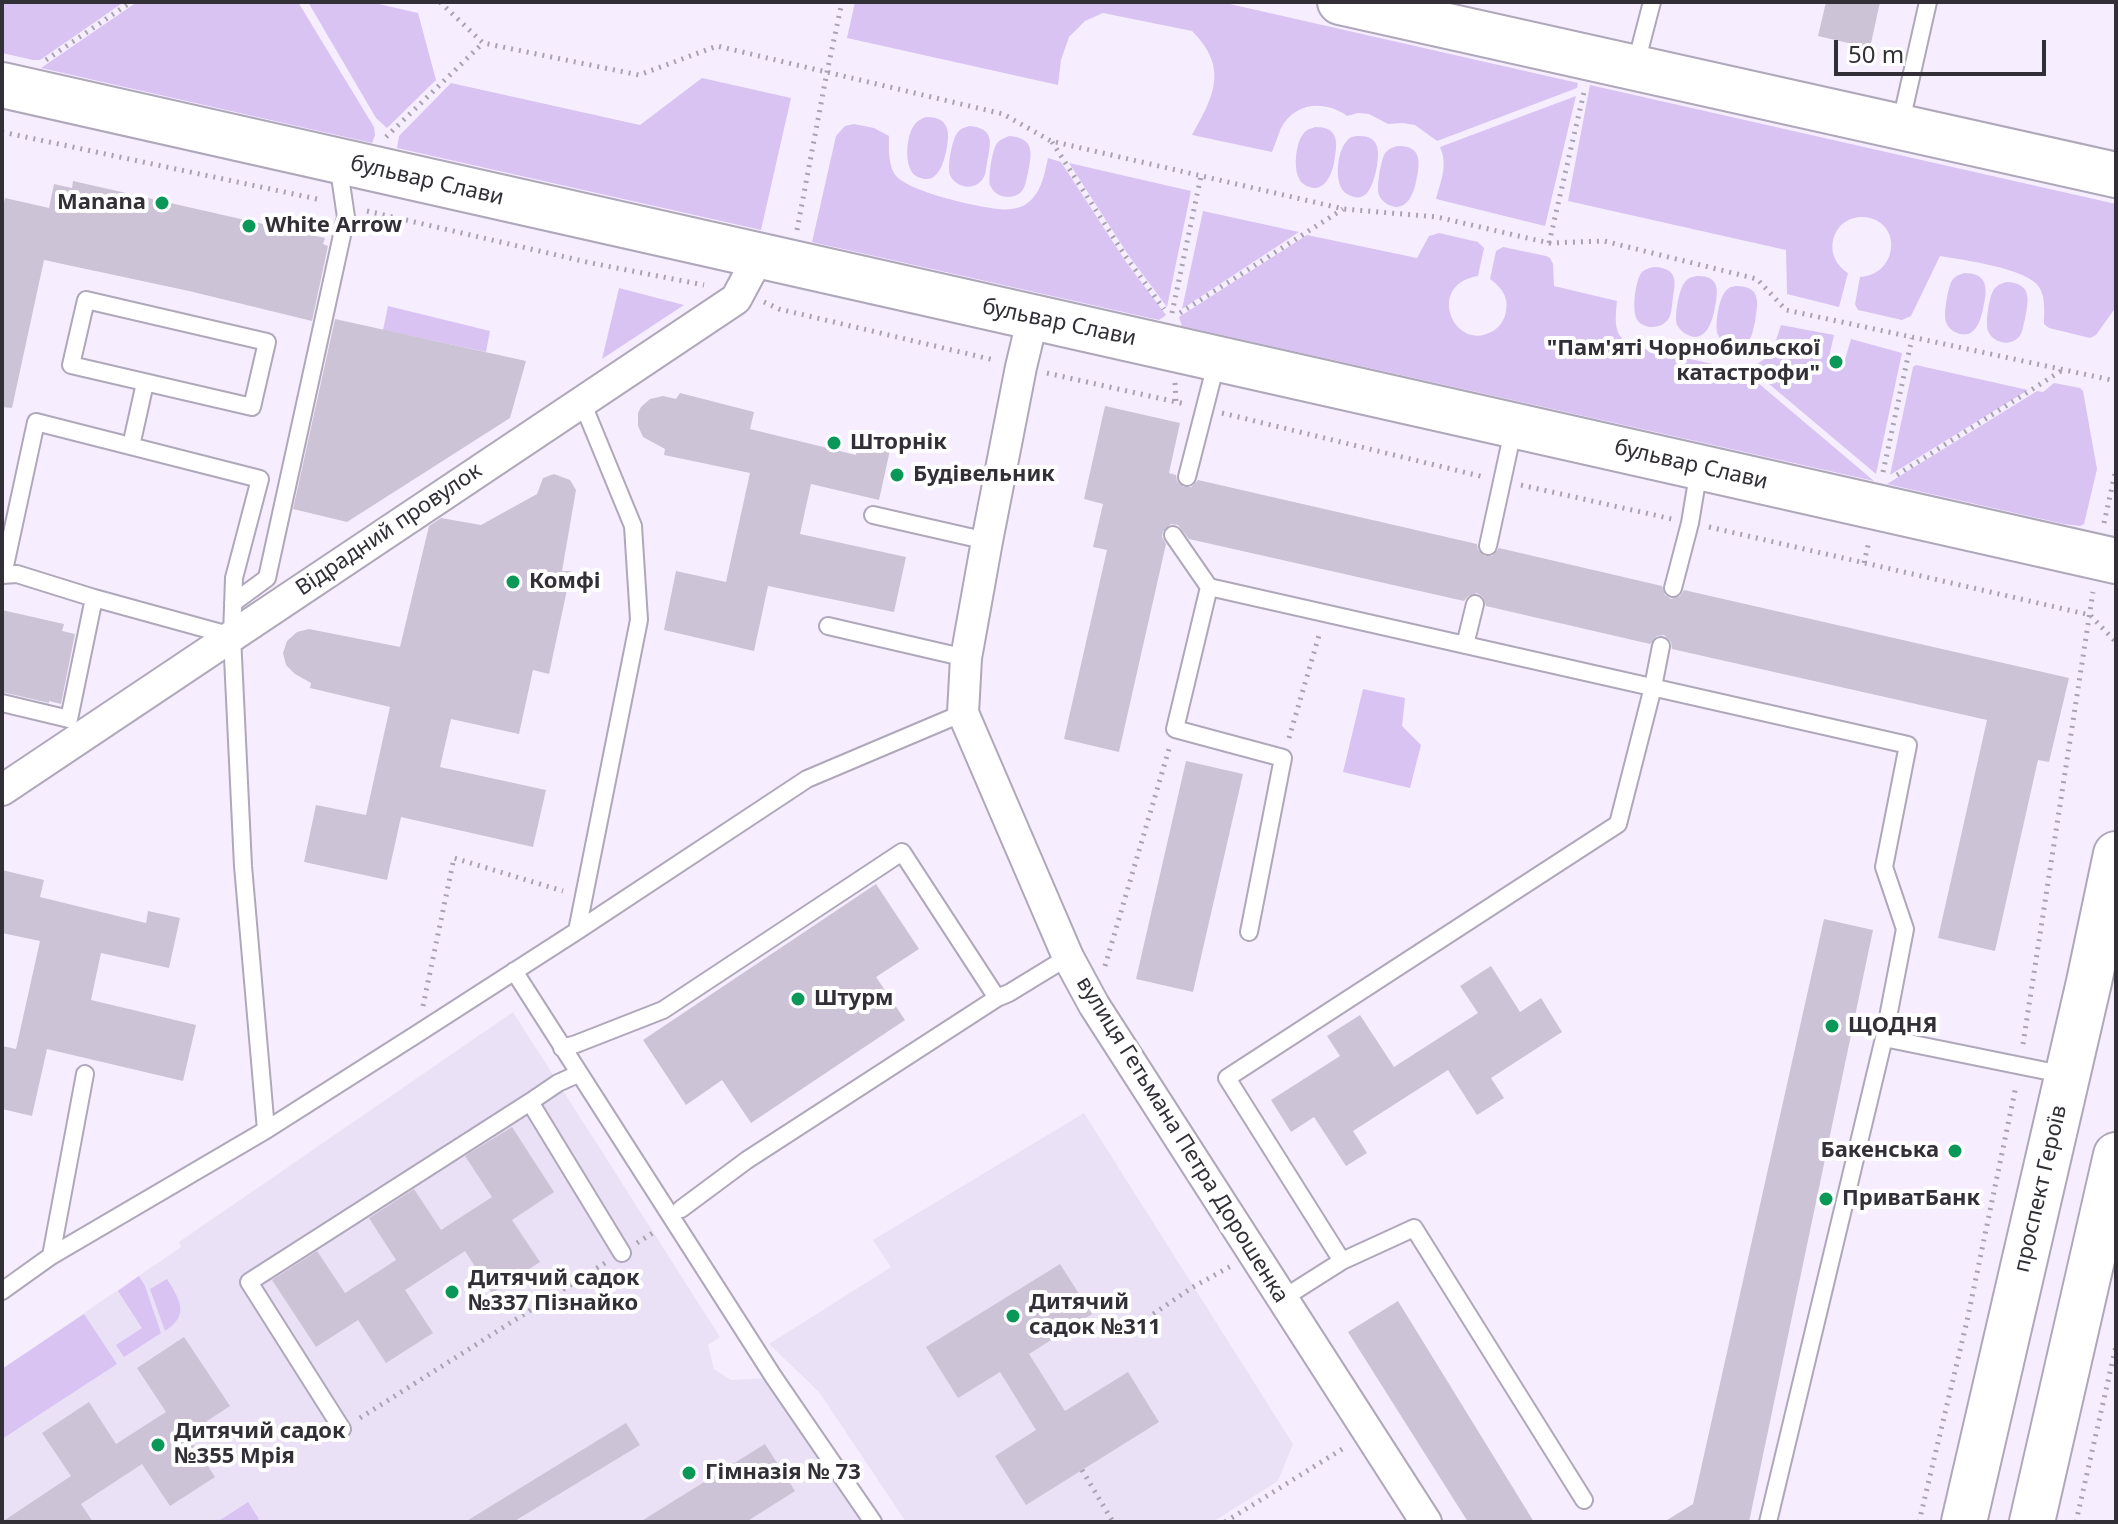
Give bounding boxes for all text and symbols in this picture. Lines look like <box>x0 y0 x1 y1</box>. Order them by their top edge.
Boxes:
scale bar <box>1838 24 2050 74</box>
text: 50 m <box>1848 37 1904 70</box>
street label: бульвар Слави <box>348 151 506 211</box>
place label: Manana <box>57 190 146 216</box>
marker: Manana <box>153 194 171 212</box>
place label: White Arrow <box>265 213 402 239</box>
marker: White Arrow <box>240 217 258 235</box>
street label: бульвар Слави <box>980 294 1138 352</box>
place label: "Пам'яті Чорнобильскої катастрофи" <box>1547 336 1820 388</box>
marker: "Пам'яті Чорнобильскої катастрофи" <box>1827 353 1845 371</box>
place label: Шторнік <box>850 430 947 456</box>
marker: Шторнік <box>825 434 843 452</box>
street label: бульвар Слави <box>1612 435 1770 495</box>
street label: Відрадний провулок <box>291 458 487 602</box>
place label: Будівельник <box>913 462 1055 488</box>
marker: Будівельник <box>888 466 906 484</box>
place label: Комфі <box>529 569 600 595</box>
marker: Комфі <box>504 573 522 591</box>
street label: вулиця Гетьмана Петра Дорошенка <box>1070 972 1294 1308</box>
place label: Штурм <box>814 986 894 1012</box>
marker: Штурм <box>789 990 807 1008</box>
place label: ЩОДНЯ <box>1848 1013 1937 1039</box>
marker: ЩОДНЯ <box>1823 1017 1841 1035</box>
street label: проспект Героїв <box>2009 1103 2073 1275</box>
place label: Бакенська <box>1820 1138 1939 1164</box>
marker: Бакенська <box>1946 1142 1964 1160</box>
place label: ПриватБанк <box>1842 1186 1980 1212</box>
marker: ПриватБанк <box>1817 1190 1835 1208</box>
place label: Дитячий садок №337 Пізнайко <box>468 1266 640 1318</box>
marker: Дитячий садок №337 Пізнайко <box>443 1283 461 1301</box>
place label: Дитячий садок №311 <box>1029 1290 1161 1342</box>
marker: Дитячий садок №311 <box>1004 1307 1022 1325</box>
place label: Дитячий садок №355 Мрія <box>174 1419 346 1470</box>
marker: Дитячий садок №355 Мрія <box>149 1436 167 1454</box>
place label: Гімназія № 73 <box>705 1460 861 1486</box>
marker: Гімназія № 73 <box>680 1464 698 1482</box>

